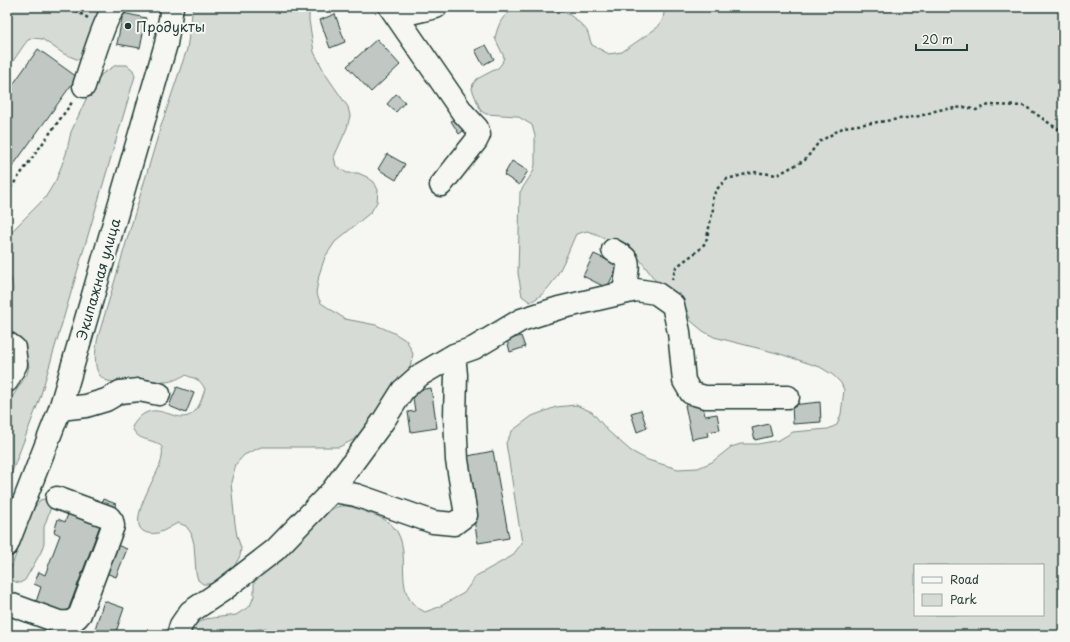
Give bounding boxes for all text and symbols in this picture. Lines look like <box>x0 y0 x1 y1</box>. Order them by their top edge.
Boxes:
place label: Продукты <box>136 16 205 37</box>
marker: Продукты <box>123 21 133 31</box>
scale bar <box>916 26 967 52</box>
text: 20 m <box>922 30 953 48</box>
street label: Экипажная улица <box>71 216 125 342</box>
legend <box>914 564 1044 616</box>
text: Road <box>950 570 979 588</box>
text: Park <box>950 590 977 608</box>

